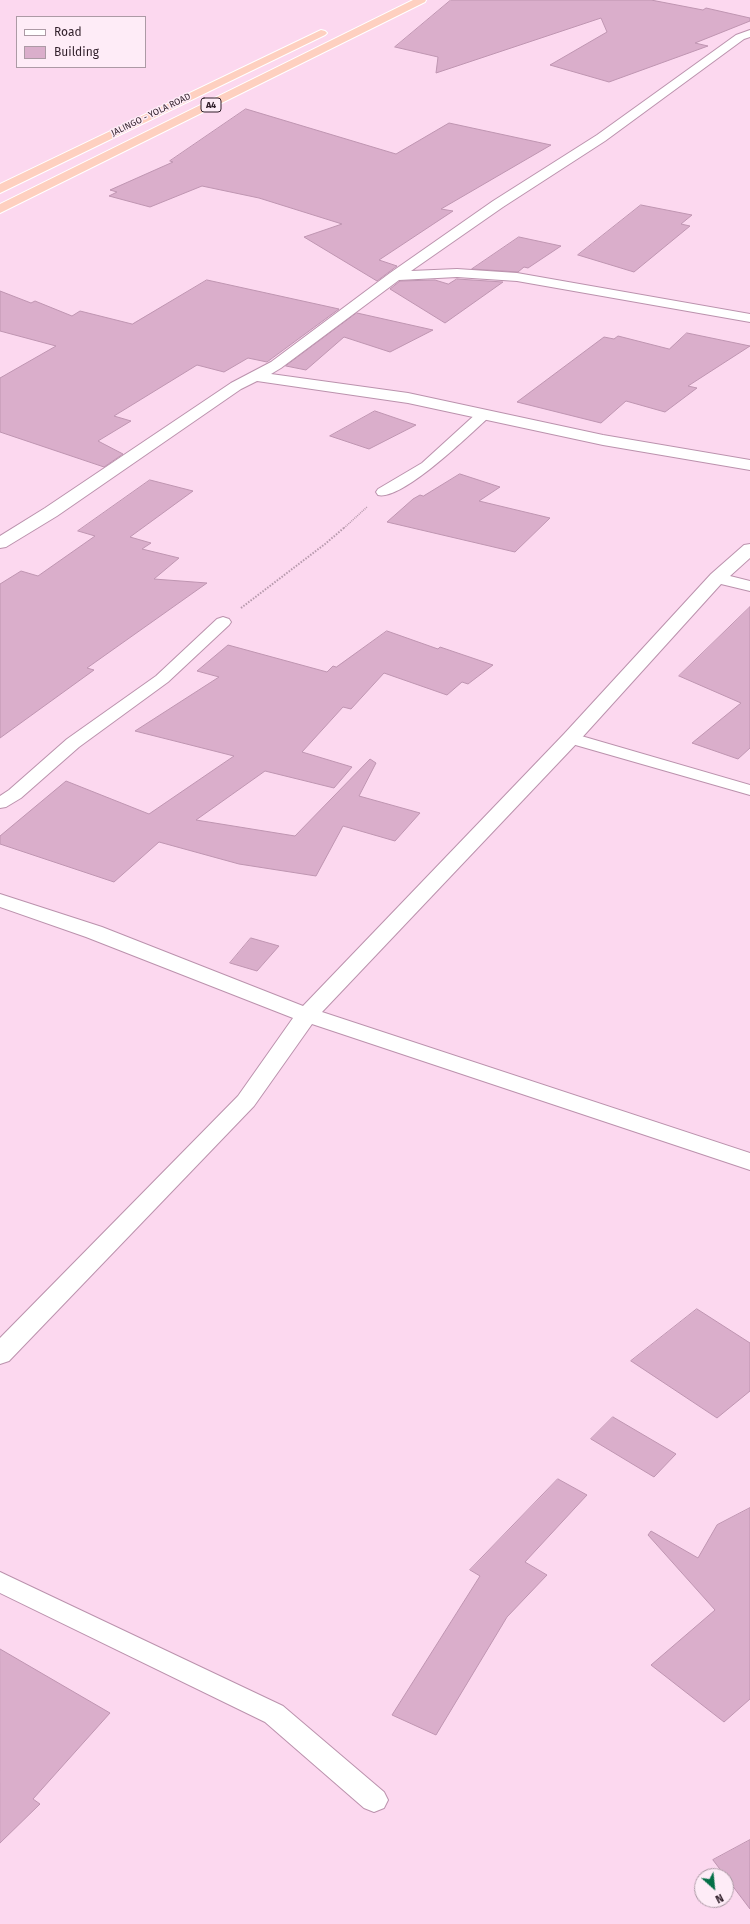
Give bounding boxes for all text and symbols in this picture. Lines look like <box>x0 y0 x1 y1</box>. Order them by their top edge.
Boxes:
legend <box>16 16 146 68</box>
text: Road <box>54 25 82 39</box>
text: Building <box>54 45 99 59</box>
street label: JALINGO - YOLA ROAD <box>110 91 192 139</box>
road number: A4 <box>201 98 221 112</box>
north arrow <box>694 1868 734 1908</box>
text: N <box>713 1891 725 1906</box>

